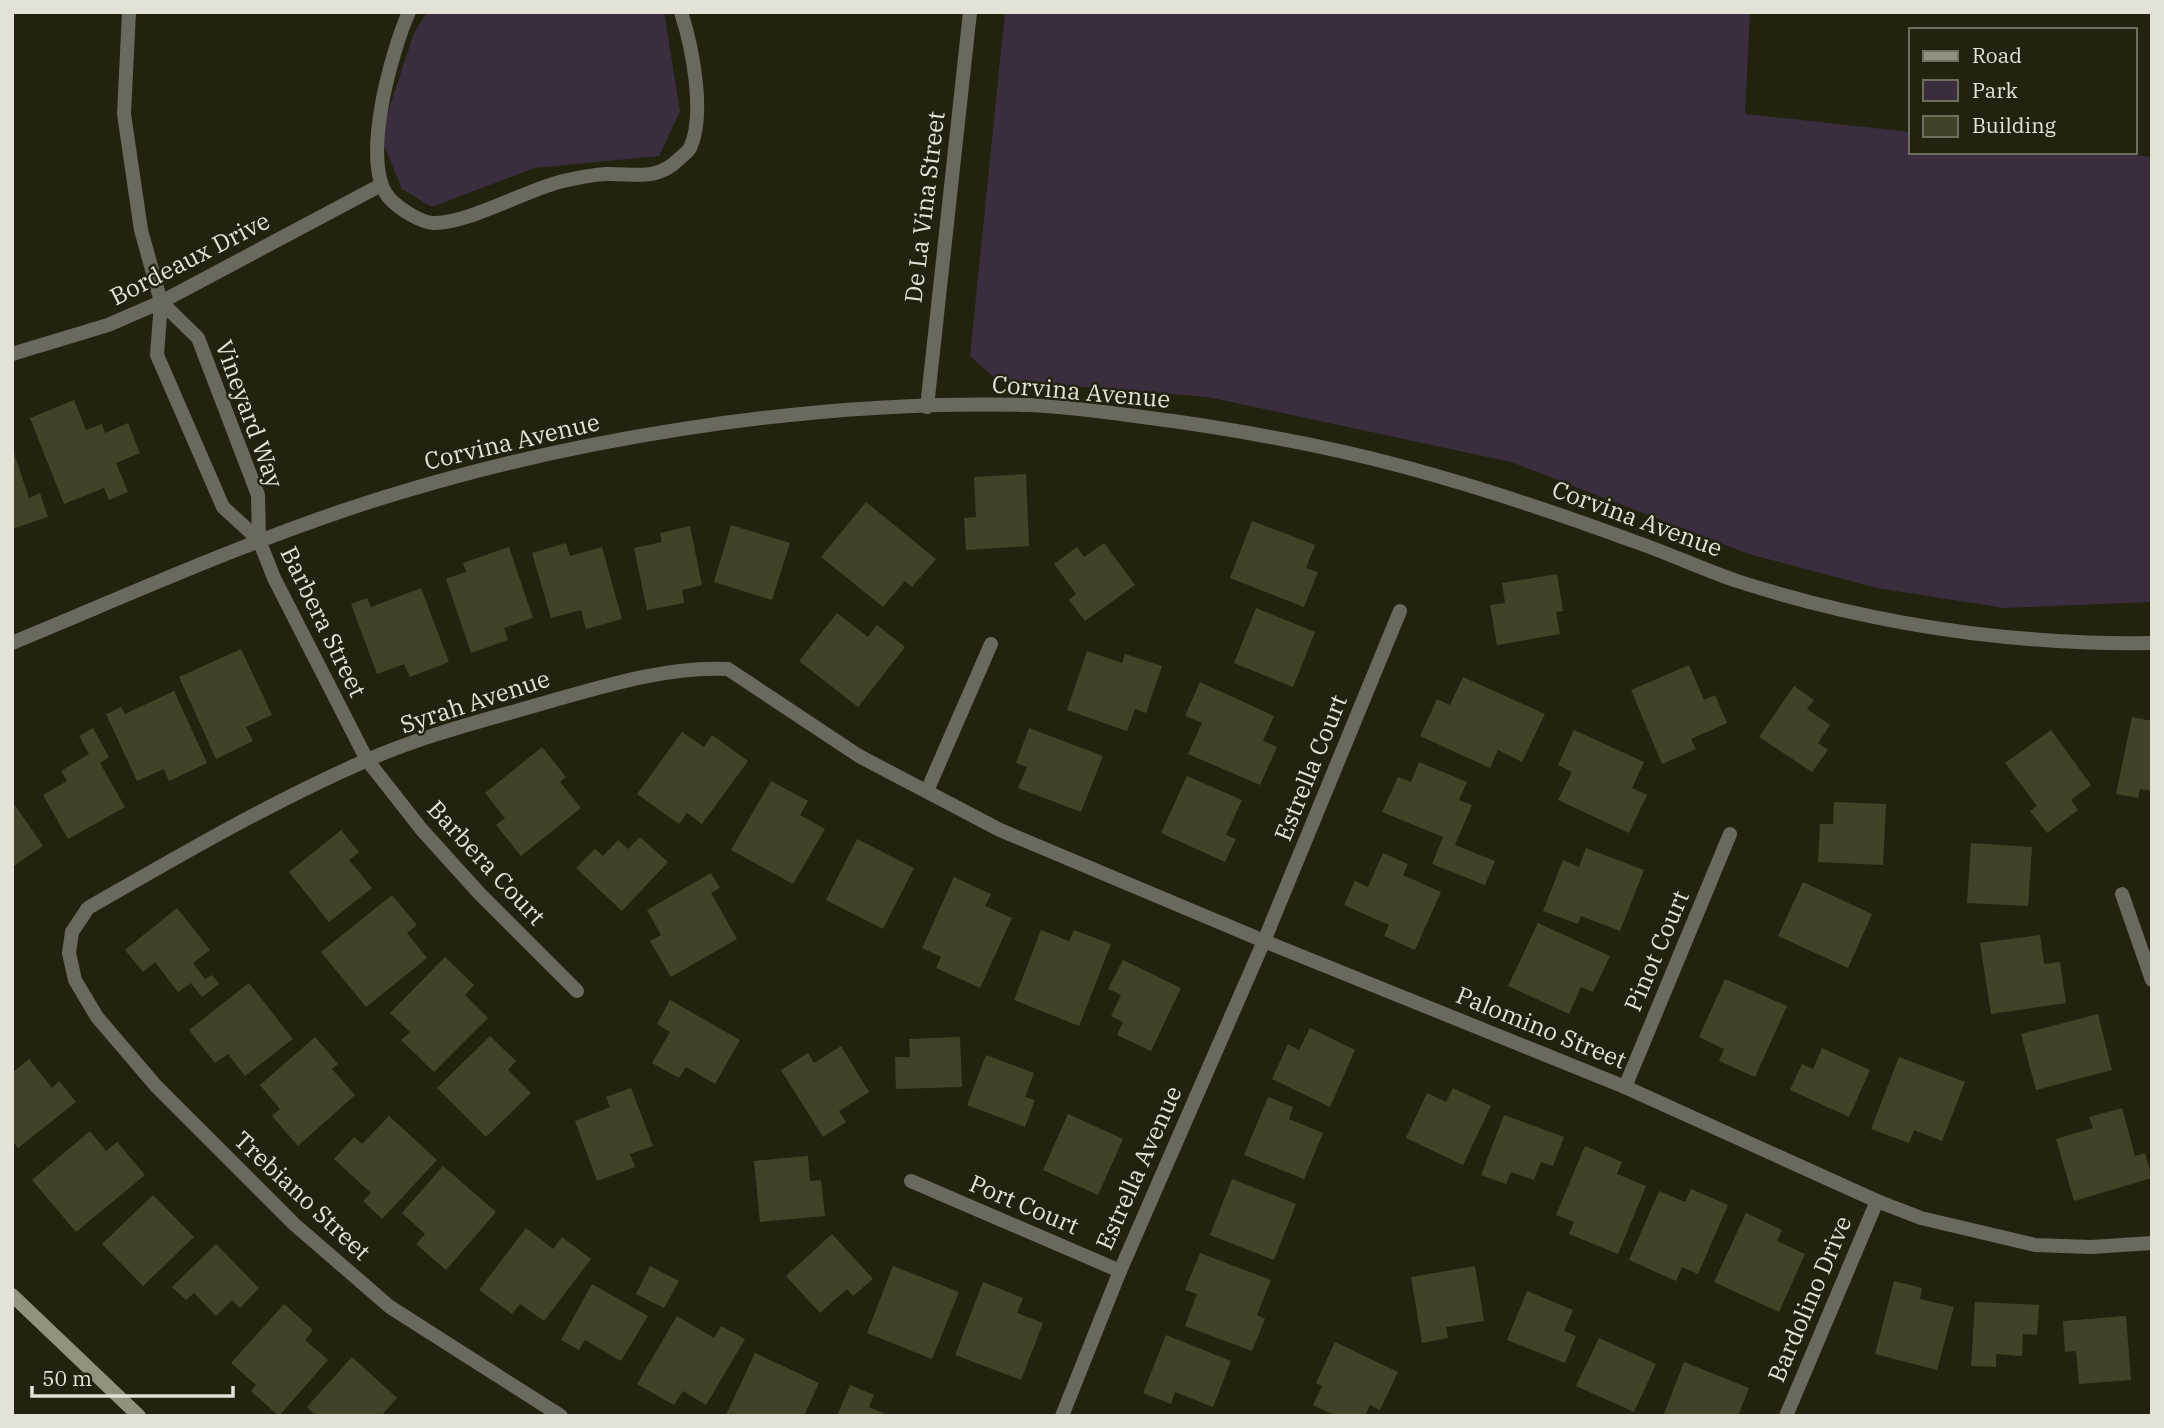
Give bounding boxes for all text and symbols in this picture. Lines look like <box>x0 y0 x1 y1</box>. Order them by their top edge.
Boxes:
legend <box>1909 28 2136 154</box>
text: Road <box>1972 41 2022 69</box>
text: Park <box>1972 76 2019 104</box>
street label: De La Vina Street <box>896 109 952 304</box>
text: Building <box>1972 111 2057 139</box>
street label: Bordeaux Drive <box>104 204 275 312</box>
street label: Vineyard Way <box>208 335 292 492</box>
street label: Corvina Avenue <box>991 367 1172 415</box>
street label: Corvina Avenue <box>421 405 603 477</box>
street label: Corvina Avenue <box>1548 472 1727 564</box>
street label: Barbera Street <box>274 541 374 702</box>
street label: Syrah Avenue <box>396 662 554 740</box>
street label: Estrella Court <box>1266 690 1354 845</box>
street label: Barbera Court <box>421 793 553 932</box>
street label: Pinot Court <box>1616 885 1696 1016</box>
street label: Palomino Street <box>1452 978 1631 1076</box>
street label: Estrella Avenue <box>1088 1081 1189 1255</box>
street label: Trebiano Street <box>228 1124 378 1267</box>
street label: Port Court <box>965 1167 1084 1241</box>
street label: Bardolino Drive <box>1760 1211 1859 1387</box>
scale bar <box>32 1354 233 1398</box>
text: 50 m <box>42 1364 92 1392</box>

